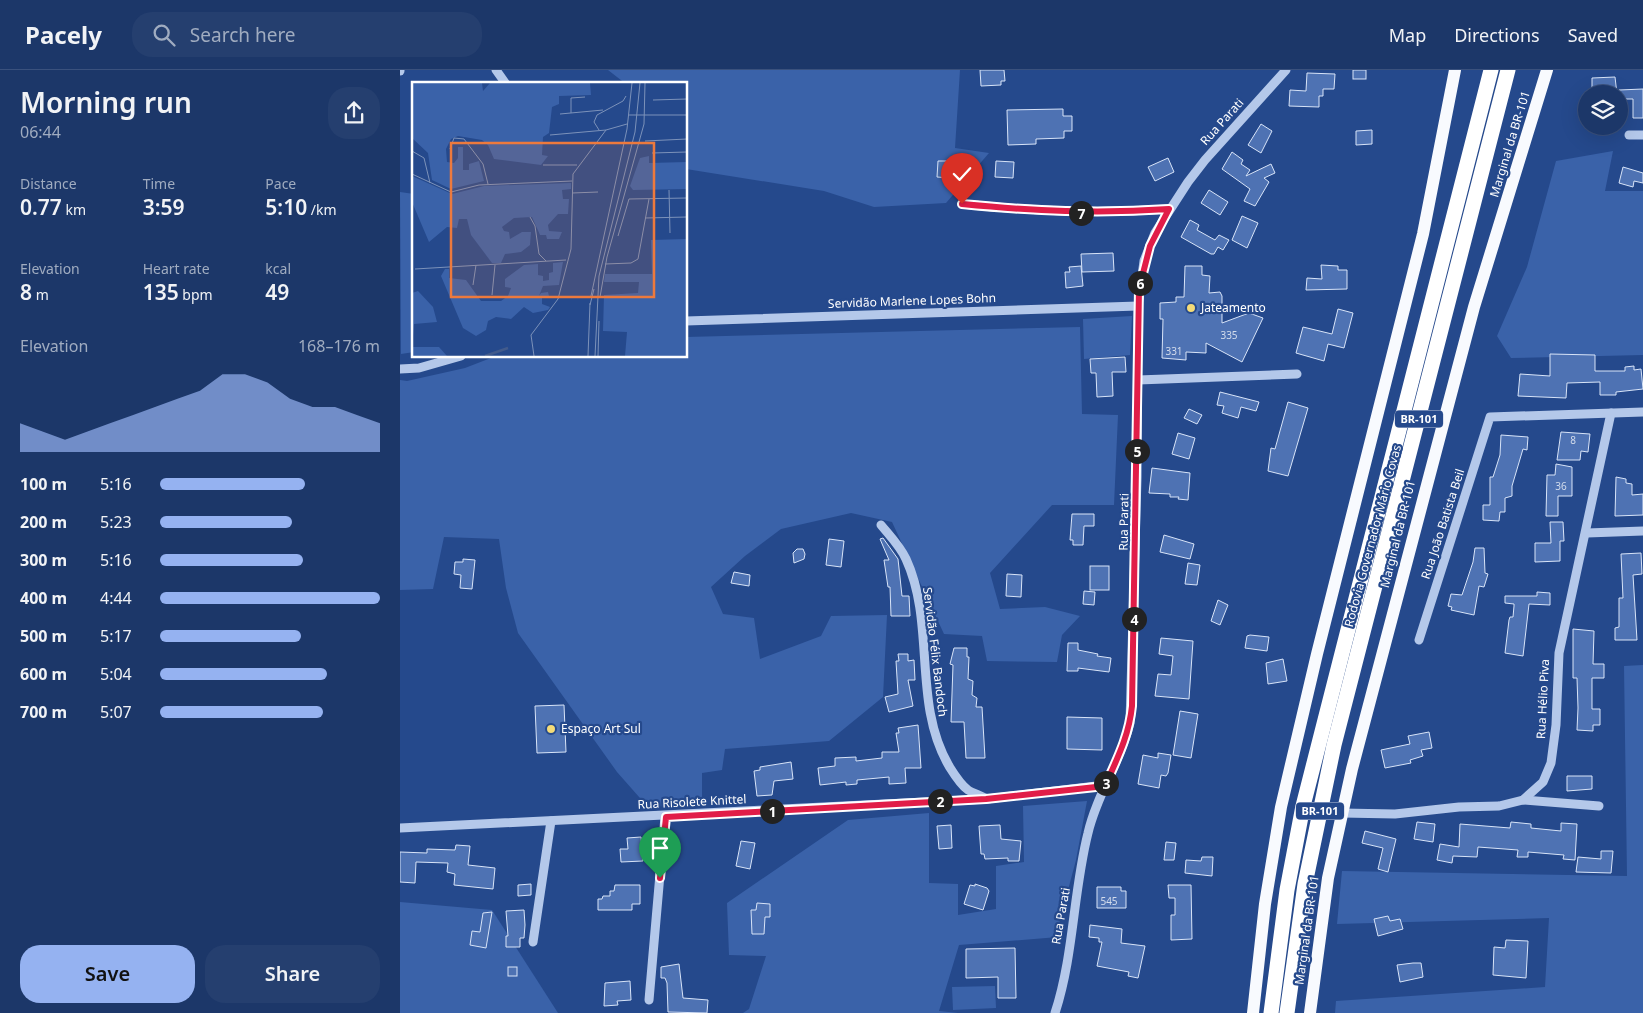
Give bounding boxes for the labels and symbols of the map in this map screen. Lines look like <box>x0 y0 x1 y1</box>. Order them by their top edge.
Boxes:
inset map <box>412 82 688 358</box>
street label: Marginal da BR-101 <box>1485 89 1534 199</box>
street label: Rua Parati <box>1196 95 1247 149</box>
pin <box>941 153 983 204</box>
pin: 7 <box>1068 200 1094 226</box>
pin: 6 <box>1128 270 1152 296</box>
street label: Servidão Marlene Lopes Bohn <box>828 289 996 312</box>
place label: Jateamento <box>1200 299 1266 316</box>
marker: Jateamento <box>1185 302 1197 314</box>
house number: 335 <box>1220 328 1238 342</box>
house number: 331 <box>1165 344 1183 358</box>
road number: BR-101 <box>1395 410 1443 428</box>
house number: 8 <box>1570 433 1576 447</box>
pin: 5 <box>1124 438 1150 464</box>
street label: Rodovia Governador Mário Covas <box>1340 443 1405 629</box>
street label: Rua João Batista Beil <box>1417 467 1468 581</box>
street label: Marginal da BR-101 <box>1376 478 1419 589</box>
house number: 36 <box>1555 479 1567 493</box>
street label: Rua Parati <box>1114 493 1133 551</box>
street label: Servidão Félix Bandoch <box>919 586 952 718</box>
pin: 4 <box>1122 606 1146 632</box>
street label: Rua Hélio Piva <box>1532 659 1553 739</box>
place label: Espaço Art Sul <box>561 720 641 737</box>
marker: Espaço Art Sul <box>545 723 557 735</box>
pin: 3 <box>1094 770 1118 796</box>
pin: 2 <box>928 788 952 814</box>
street label: Rua Risolete Knittel <box>637 790 747 813</box>
pin: 1 <box>760 798 784 824</box>
road number: BR-101 <box>1296 802 1344 819</box>
pin <box>639 827 681 878</box>
street label: Marginal da BR-101 <box>1290 874 1323 986</box>
street label: Rua Parati <box>1047 886 1074 946</box>
house number: 545 <box>1100 894 1118 908</box>

